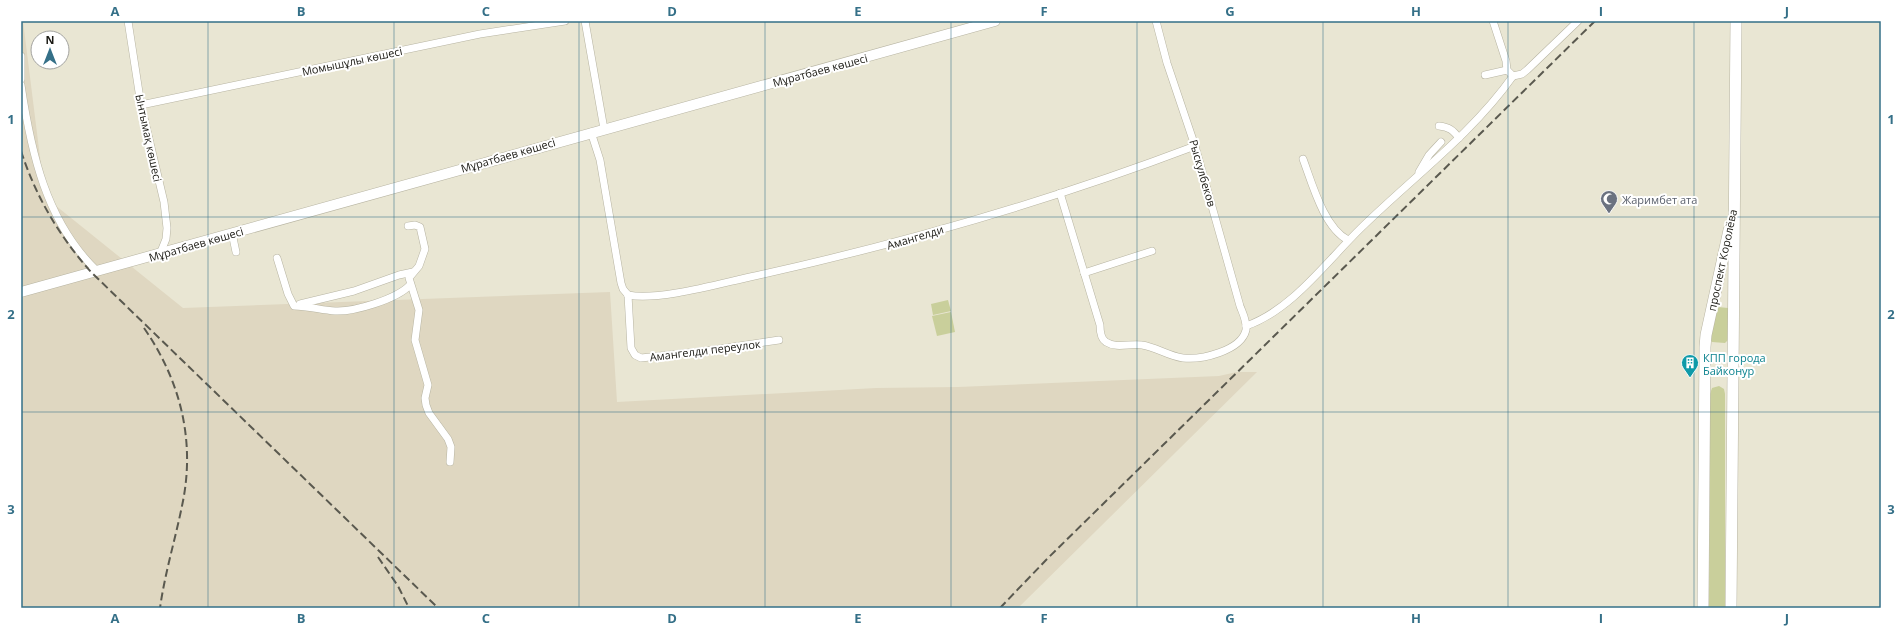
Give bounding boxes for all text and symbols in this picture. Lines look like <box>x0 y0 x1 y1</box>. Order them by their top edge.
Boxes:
text: A <box>111 2 120 20</box>
text: B <box>297 2 306 20</box>
text: C <box>482 2 490 20</box>
text: D <box>667 2 677 20</box>
text: E <box>854 2 862 20</box>
text: F <box>1040 2 1048 20</box>
text: G <box>1225 2 1235 20</box>
text: H <box>1411 2 1421 20</box>
text: I <box>1599 2 1603 20</box>
text: J <box>1784 2 1789 20</box>
north arrow <box>30 30 70 70</box>
text: N <box>46 32 54 47</box>
street label: Момышұлы көшесі <box>300 43 404 79</box>
street label: Мұратбаев көшесі <box>771 50 869 90</box>
street label: Ынтымақ көшесі <box>132 93 166 183</box>
text: 1 <box>7 110 15 128</box>
text: 1 <box>1887 110 1895 128</box>
street label: Мұратбаев көшесі <box>459 134 557 176</box>
street label: Рыскулбеков <box>1186 138 1220 208</box>
mosque icon: Жаримбет ата <box>1599 189 1619 214</box>
place label: Жаримбет ата <box>1622 192 1697 207</box>
street label: проспект Королёва <box>1704 208 1740 312</box>
street label: Амангелди <box>885 221 945 253</box>
street label: Мұратбаев көшесі <box>147 223 245 265</box>
text: 2 <box>7 305 15 323</box>
text: 2 <box>1887 305 1895 323</box>
street label: Амангелди переулок <box>649 336 762 364</box>
place label: КПП города Байконур <box>1703 350 1766 378</box>
building icon: КПП города Байконур <box>1680 353 1700 378</box>
text: 3 <box>7 500 15 518</box>
text: 3 <box>1887 500 1895 518</box>
text: A <box>111 609 120 627</box>
text: B <box>297 609 306 627</box>
text: C <box>482 609 490 627</box>
text: D <box>667 609 677 627</box>
text: E <box>854 609 862 627</box>
text: F <box>1040 609 1048 627</box>
text: G <box>1225 609 1235 627</box>
text: H <box>1411 609 1421 627</box>
text: I <box>1599 609 1603 627</box>
text: J <box>1784 609 1789 627</box>

